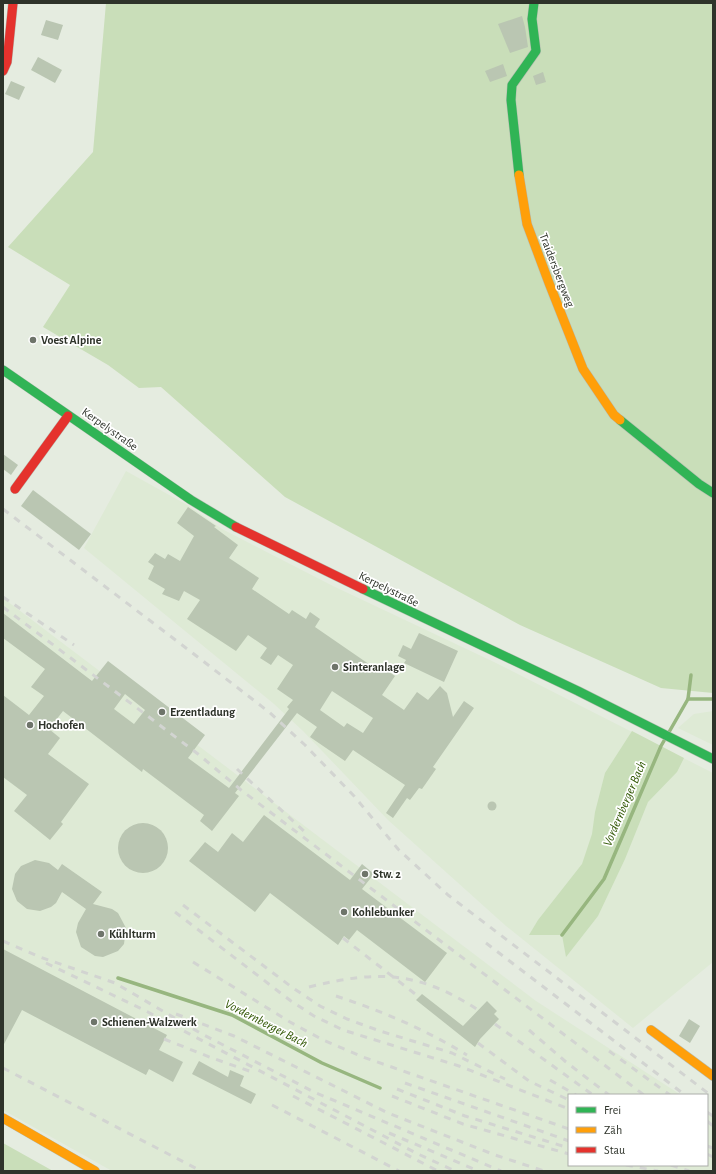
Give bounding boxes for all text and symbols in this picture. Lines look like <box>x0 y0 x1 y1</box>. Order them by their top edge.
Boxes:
street label: Traidersbergweg <box>537 231 577 309</box>
place label: Voest Alpine <box>41 334 102 346</box>
marker: Voest Alpine <box>28 335 38 345</box>
street label: Kerpelystraße <box>79 405 140 453</box>
street label: Kerpelystraße <box>357 569 421 610</box>
place label: Sinteranlage <box>343 661 405 673</box>
marker: Sinteranlage <box>330 662 340 672</box>
place label: Erzentladung <box>170 706 236 718</box>
marker: Erzentladung <box>157 707 167 717</box>
place label: Hochofen <box>38 719 85 731</box>
marker: Hochofen <box>25 720 35 730</box>
water label: Vordernberger Bach <box>601 760 649 848</box>
place label: Stw. 2 <box>373 868 401 880</box>
marker: Stw. 2 <box>360 869 370 879</box>
place label: Kohlebunker <box>352 906 415 918</box>
marker: Kohlebunker <box>339 907 349 917</box>
place label: Kühlturm <box>109 928 156 940</box>
marker: Kühlturm <box>96 929 106 939</box>
water label: Vordernberger Bach <box>222 998 310 1050</box>
place label: Schienen-Walzwerk <box>102 1016 197 1028</box>
marker: Schienen-Walzwerk <box>89 1017 99 1027</box>
legend <box>568 1094 708 1166</box>
text: Frei <box>604 1104 621 1116</box>
text: Zäh <box>604 1124 622 1136</box>
text: Stau <box>604 1144 625 1156</box>

